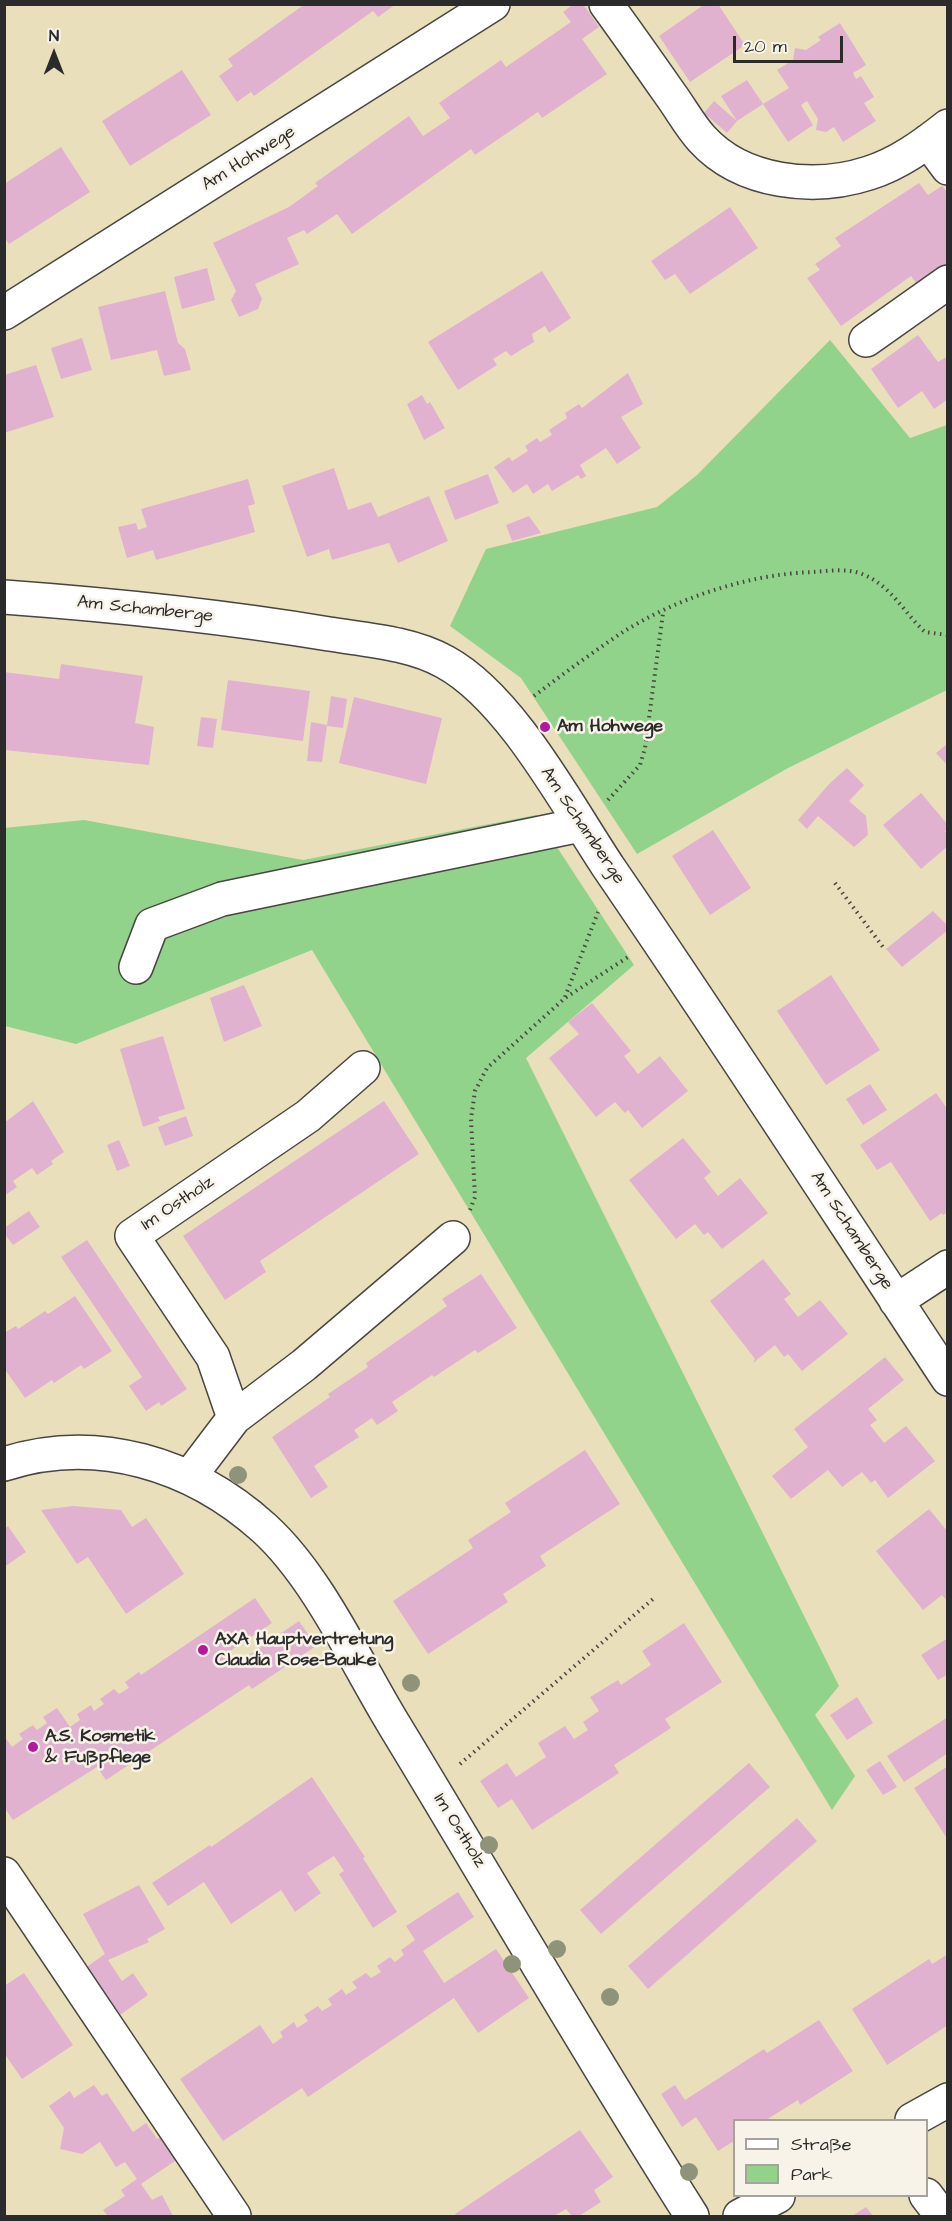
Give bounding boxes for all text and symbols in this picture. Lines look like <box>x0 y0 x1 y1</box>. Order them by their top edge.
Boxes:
north arrow <box>24 24 84 84</box>
scale bar <box>736 24 846 62</box>
text: N <box>49 25 59 47</box>
text: 20 m <box>744 34 787 59</box>
street label: Am Hohwege <box>198 122 300 196</box>
street label: Am Schamberge <box>76 592 214 628</box>
place label: Am Hohwege <box>557 716 663 738</box>
marker: Am Hohwege <box>538 720 552 734</box>
street label: Am Schamberge <box>535 763 629 889</box>
street label: Am Schamberge <box>805 1168 897 1294</box>
street label: Im Ostholz <box>138 1172 218 1236</box>
place label: AXA Hauptvertretung Claudia Rose-Bauke <box>215 1629 393 1672</box>
marker: AXA Hauptvertretung Claudia Rose-Bauke <box>196 1643 210 1657</box>
place label: A.S. Kosmetik & Fußpflege <box>45 1726 155 1768</box>
marker: A.S. Kosmetik & Fußpflege <box>26 1740 40 1754</box>
street label: Im Ostholz <box>428 1790 490 1872</box>
legend <box>733 2119 928 2197</box>
text: Straße <box>791 2132 851 2157</box>
text: Park <box>791 2162 833 2187</box>

